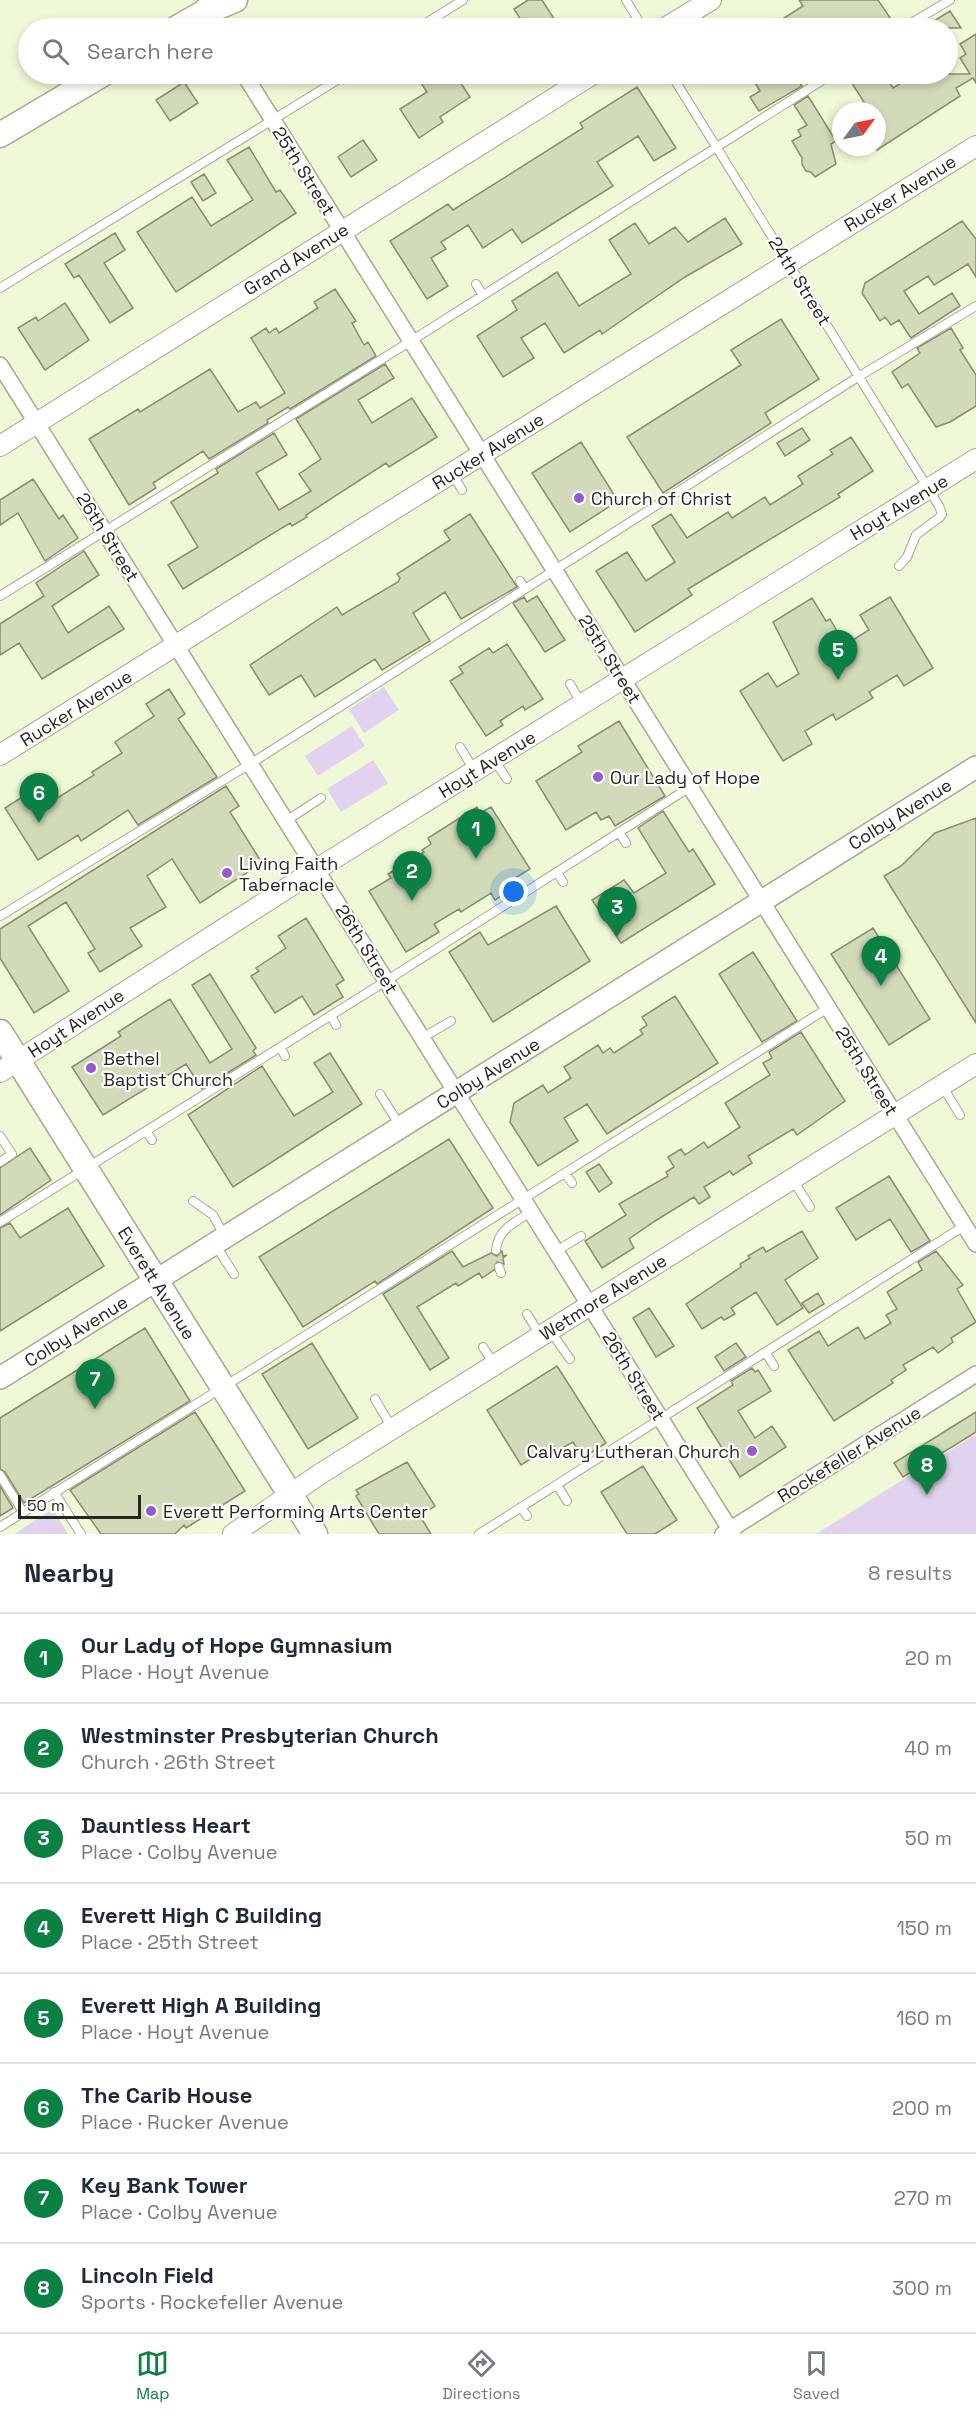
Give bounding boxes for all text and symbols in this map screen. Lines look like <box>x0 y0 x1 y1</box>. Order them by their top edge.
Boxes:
search box <box>18 18 958 84</box>
icon: search <box>39 35 72 68</box>
text: Search here <box>87 37 214 65</box>
north arrow <box>832 102 886 156</box>
street label: 25th Street <box>268 122 340 220</box>
street label: Rucker Avenue <box>840 149 960 237</box>
street label: Grand Avenue <box>239 218 353 300</box>
street label: 24th Street <box>764 232 836 330</box>
street label: Rucker Avenue <box>428 407 548 495</box>
street label: Hoyt Avenue <box>846 469 952 545</box>
place label: Church of Christ <box>591 487 732 510</box>
street label: 26th Street <box>72 488 144 586</box>
marker: Church of Christ <box>572 491 586 505</box>
street label: 25th Street <box>574 610 646 708</box>
pin: 5 <box>818 630 858 680</box>
street label: Rucker Avenue <box>16 664 136 752</box>
street label: Hoyt Avenue <box>434 725 540 803</box>
place label: Our Lady of Hope <box>610 766 760 789</box>
marker: Our Lady of Hope <box>591 770 605 784</box>
street label: Colby Avenue <box>844 773 956 855</box>
pin: 6 <box>20 774 58 823</box>
pin: 1 <box>456 810 496 859</box>
place label: Living Faith Tabernacle <box>239 852 338 896</box>
pin: 2 <box>392 852 432 901</box>
marker: Living Faith Tabernacle <box>220 866 234 880</box>
your location <box>499 877 528 906</box>
pin: 3 <box>598 888 636 937</box>
street label: 26th Street <box>331 900 403 998</box>
pin: 4 <box>862 936 900 986</box>
street label: Hoyt Avenue <box>24 983 128 1063</box>
street label: 25th Street <box>831 1022 903 1120</box>
street label: Colby Avenue <box>432 1032 544 1114</box>
place label: Bethel Baptist Church <box>103 1047 233 1091</box>
marker: Bethel Baptist Church <box>84 1061 98 1075</box>
street label: Everett Avenue <box>113 1222 201 1344</box>
street label: Wetmore Avenue <box>535 1249 671 1345</box>
street label: Colby Avenue <box>20 1290 132 1372</box>
street label: 26th Street <box>598 1327 670 1425</box>
pin: 7 <box>76 1360 115 1409</box>
street label: Rockefeller Avenue <box>773 1400 925 1508</box>
place label: Calvary Lutheran Church <box>527 1440 740 1463</box>
marker: Calvary Lutheran Church <box>745 1444 759 1458</box>
pin: 8 <box>908 1446 946 1495</box>
scale bar <box>18 1492 141 1520</box>
text: 50 m <box>27 1495 65 1516</box>
place label: Everett Performing Arts Center <box>163 1500 428 1523</box>
marker: Everett Performing Arts Center <box>144 1504 158 1518</box>
text: Nearby <box>24 1556 114 1590</box>
text: 8 results <box>868 1560 952 1586</box>
text: Our Lady of Hope Gymnasium <box>81 1631 393 1659</box>
text: 1 <box>39 1645 48 1671</box>
text: 20 m <box>905 1645 952 1671</box>
text: Place · Hoyt Avenue <box>81 1659 269 1685</box>
text: Westminster Presbyterian Church <box>81 1721 439 1749</box>
text: 2 <box>38 1735 49 1761</box>
text: 40 m <box>904 1735 952 1761</box>
text: Church · 26th Street <box>81 1749 276 1775</box>
text: Dauntless Heart <box>81 1811 251 1839</box>
text: 3 <box>37 1825 50 1851</box>
text: 50 m <box>905 1825 952 1851</box>
text: Place · Colby Avenue <box>81 1839 278 1865</box>
text: Everett High C Building <box>81 1901 322 1929</box>
text: 4 <box>37 1915 50 1941</box>
text: 150 m <box>897 1915 952 1941</box>
text: Place · 25th Street <box>81 1929 259 1955</box>
text: Everett High A Building <box>81 1991 321 2019</box>
text: 5 <box>38 2005 50 2031</box>
text: 160 m <box>896 2005 952 2031</box>
text: Place · Hoyt Avenue <box>81 2019 269 2045</box>
text: The Carib House <box>81 2081 253 2109</box>
text: 6 <box>37 2095 50 2121</box>
text: 200 m <box>892 2095 952 2121</box>
text: Place · Rucker Avenue <box>81 2109 289 2135</box>
text: Key Bank Tower <box>81 2171 247 2199</box>
text: 7 <box>38 2185 49 2211</box>
text: 270 m <box>894 2185 952 2211</box>
text: Place · Colby Avenue <box>81 2199 278 2225</box>
text: Lincoln Field <box>81 2261 214 2289</box>
text: 8 <box>38 2275 50 2301</box>
text: 300 m <box>892 2275 952 2301</box>
text: Sports · Rockefeller Avenue <box>81 2289 343 2315</box>
tab: Map <box>136 2347 170 2404</box>
tab: Directions <box>442 2347 521 2404</box>
tab: Saved <box>793 2347 840 2404</box>

